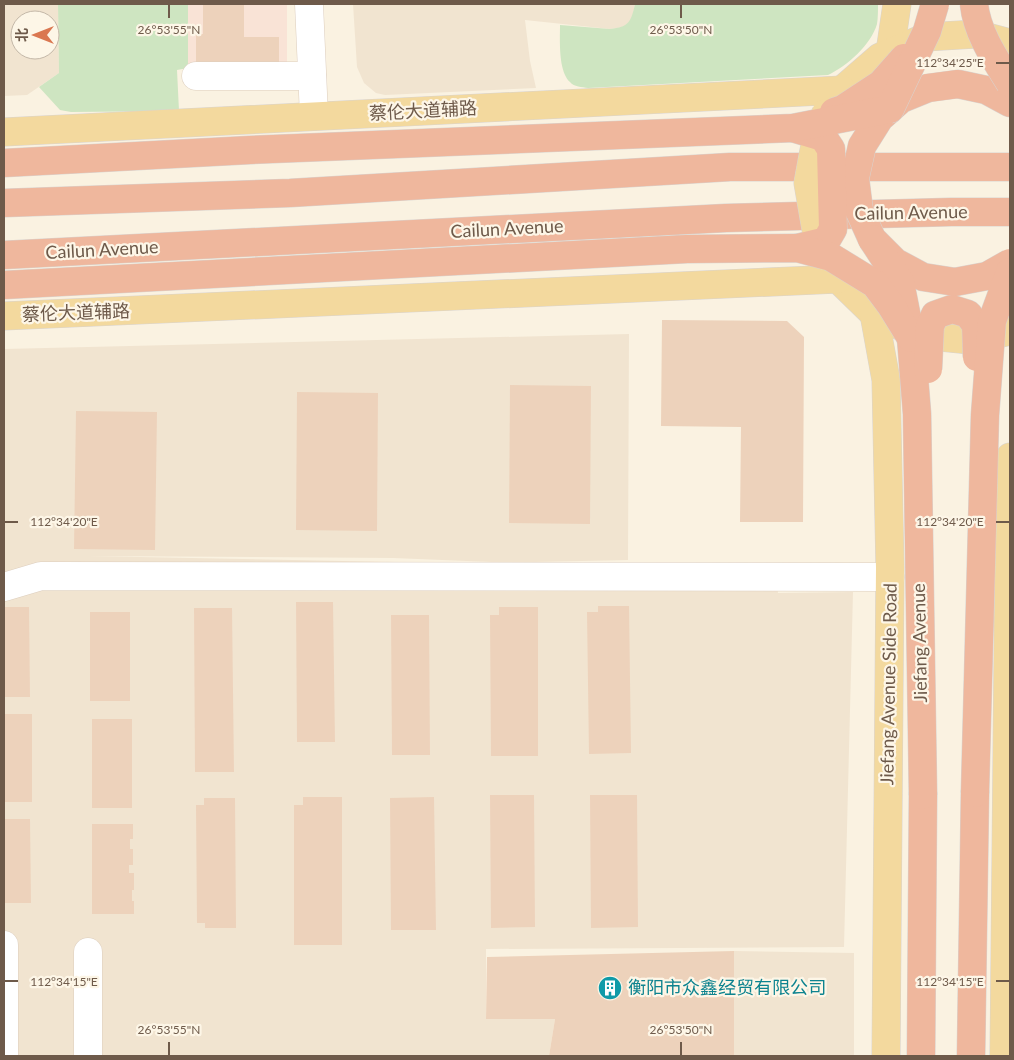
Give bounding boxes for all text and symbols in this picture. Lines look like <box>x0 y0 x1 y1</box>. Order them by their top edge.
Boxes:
north arrow <box>10 10 60 60</box>
text: 26°53'55"N <box>138 22 200 37</box>
text: 26°53'50"N <box>650 22 712 37</box>
text: 北 <box>13 28 30 42</box>
text: 112°34'25"E <box>916 55 984 70</box>
street label: 蔡伦大道辅路 <box>368 96 477 124</box>
street label: Cailun Avenue <box>854 200 968 224</box>
street label: Cailun Avenue <box>450 214 564 242</box>
street label: Cailun Avenue <box>45 235 159 263</box>
street label: 蔡伦大道辅路 <box>22 299 130 325</box>
text: 112°34'20"E <box>30 514 98 529</box>
text: 112°34'20"E <box>916 514 984 529</box>
street label: Jiefang Avenue Side Road <box>875 583 901 785</box>
street label: Jiefang Avenue <box>907 583 931 703</box>
text: 112°34'15"E <box>30 974 98 989</box>
text: 112°34'15"E <box>916 974 984 989</box>
building icon: 衡阳市众鑫经贸有限公司 <box>597 975 623 1001</box>
place label: 衡阳市众鑫经贸有限公司 <box>628 976 826 998</box>
text: 26°53'55"N <box>138 1022 200 1037</box>
text: 26°53'50"N <box>650 1022 712 1037</box>

